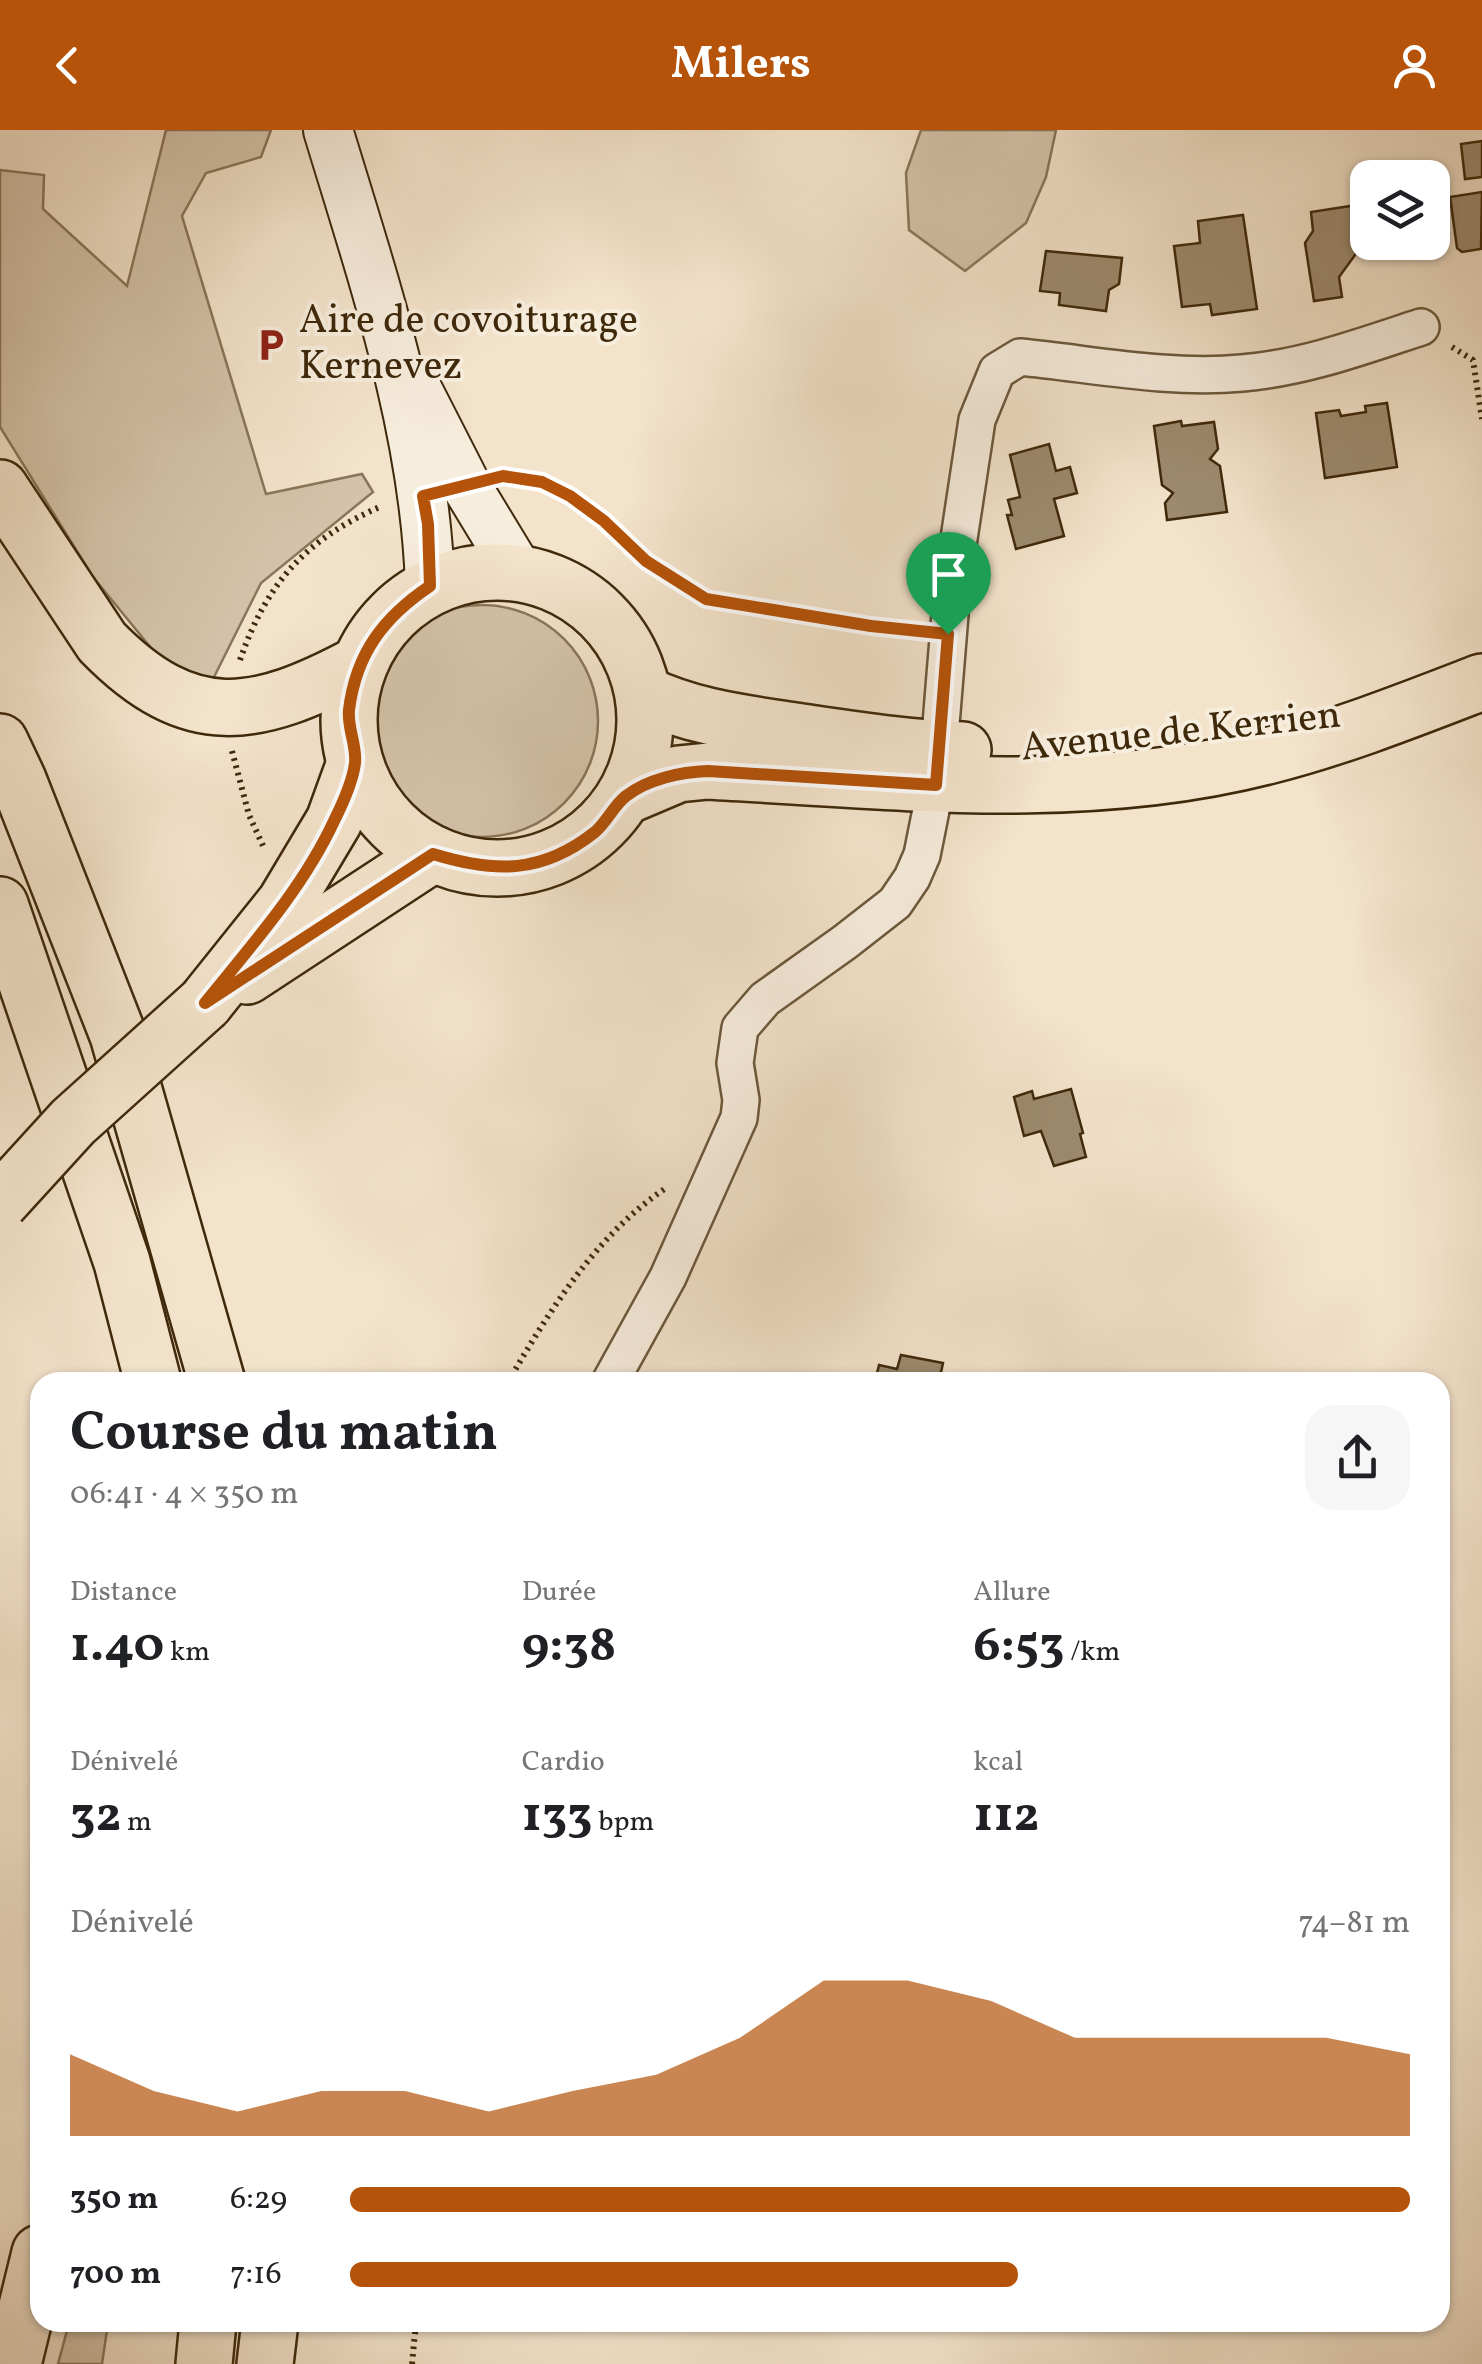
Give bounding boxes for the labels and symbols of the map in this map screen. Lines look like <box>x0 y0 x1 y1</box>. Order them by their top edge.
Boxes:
place label: Aire de covoiturage Kernevez <box>299 294 638 396</box>
parking icon: Aire de covoiturage Kernevez <box>252 326 290 364</box>
pin <box>906 532 991 635</box>
street label: Avenue de Kerrien <box>1018 688 1344 778</box>

